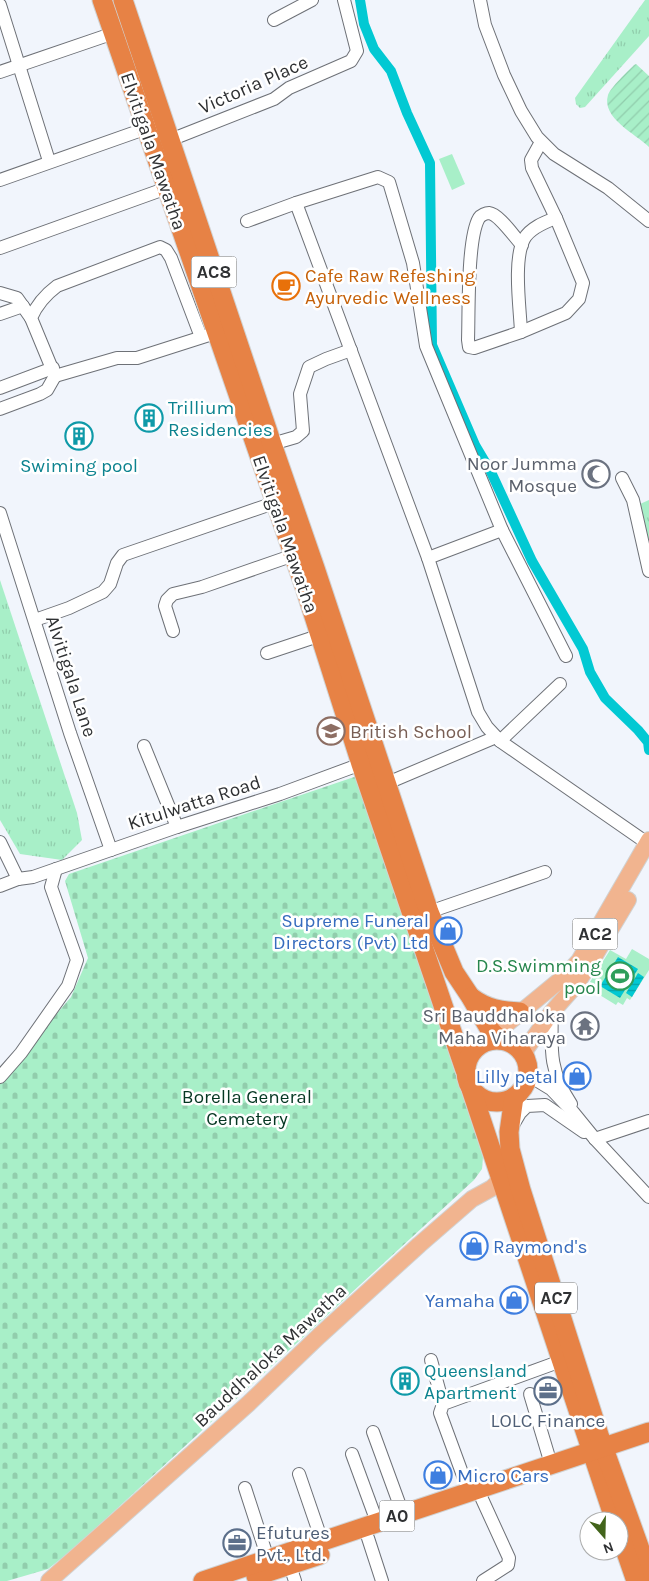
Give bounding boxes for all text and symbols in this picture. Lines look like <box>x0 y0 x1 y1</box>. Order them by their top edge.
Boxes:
street label: Victoria Place <box>195 51 311 119</box>
street label: Elvitigala Mawatha <box>116 70 190 233</box>
road number: AC8 <box>192 256 236 288</box>
place label: Cafe Raw Refeshing Ayurvedic Wellness <box>305 265 475 309</box>
cafe icon: Cafe Raw Refeshing Ayurvedic Wellness <box>271 271 301 301</box>
place label: Trillium Residencies <box>168 397 273 441</box>
building icon: Trillium Residencies <box>134 403 164 433</box>
building icon: Swiming pool <box>64 421 94 451</box>
street label: Elvitigala Mawatha <box>248 453 322 616</box>
place label: Noor Jumma Mosque <box>467 453 577 497</box>
place label: Swiming pool <box>20 455 138 477</box>
mosque icon: Noor Jumma Mosque <box>581 459 611 489</box>
street label: Alvitigala Lane <box>41 613 101 740</box>
school or university icon: British School <box>316 716 346 746</box>
place label: British School <box>350 721 472 743</box>
street label: Kitulwatta Road <box>125 771 264 835</box>
place label: Supreme Funeral Directors (Pvt) Ltd <box>273 910 429 954</box>
shop icon: Supreme Funeral Directors (Pvt) Ltd <box>433 916 463 946</box>
road number: AC2 <box>572 919 618 950</box>
place label: D.S.Swimming pool <box>476 955 601 999</box>
sports icon: D.S.Swimming pool <box>605 961 635 991</box>
place label: Sri Bauddhaloka Maha Viharaya <box>422 1005 566 1049</box>
temple icon: Sri Bauddhaloka Maha Viharaya <box>570 1011 600 1041</box>
shop icon: Lilly petal <box>562 1061 592 1091</box>
place label: Lilly petal <box>476 1066 558 1088</box>
park label: Borella General Cemetery <box>182 1086 312 1130</box>
shop icon: Raymond's <box>459 1231 489 1261</box>
place label: Raymond's <box>493 1236 587 1258</box>
street label: Bauddhaloka Mawatha <box>190 1280 351 1432</box>
road number: AC7 <box>535 1282 577 1314</box>
shop icon: Yamaha <box>499 1285 529 1315</box>
place label: Yamaha <box>425 1290 495 1312</box>
place label: Queensland Apartment <box>424 1360 527 1404</box>
building icon: Queensland Apartment <box>390 1366 420 1396</box>
office icon: LOLC Finance <box>533 1376 563 1406</box>
place label: LOLC Finance <box>491 1410 605 1432</box>
shop icon: Micro Cars <box>423 1460 453 1490</box>
place label: Micro Cars <box>457 1465 549 1487</box>
road number: A0 <box>380 1500 414 1532</box>
north arrow <box>579 1511 629 1561</box>
place label: Efutures Pvt., Ltd. <box>256 1522 330 1566</box>
office icon: Efutures Pvt., Ltd. <box>222 1528 252 1558</box>
text: N <box>601 1538 616 1557</box>

